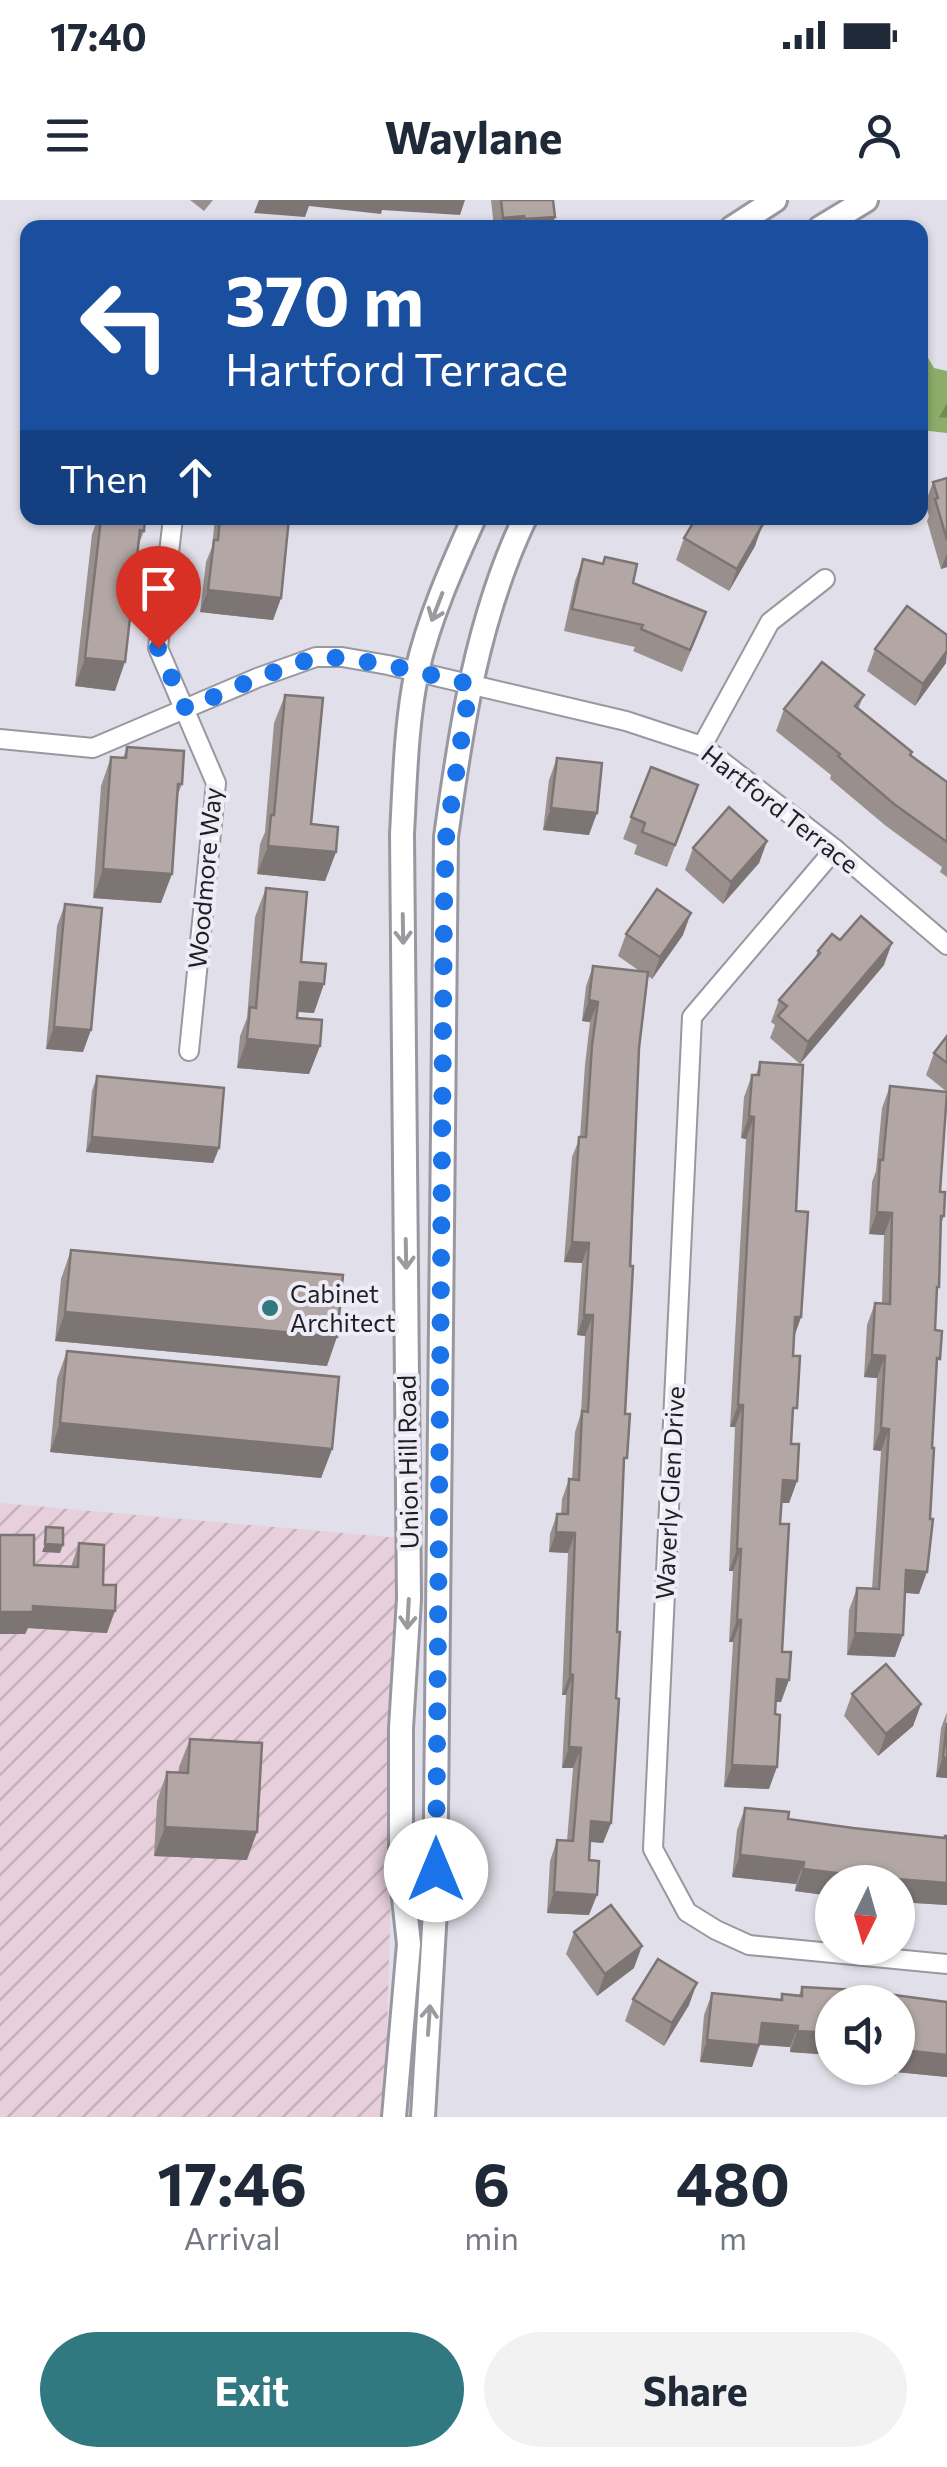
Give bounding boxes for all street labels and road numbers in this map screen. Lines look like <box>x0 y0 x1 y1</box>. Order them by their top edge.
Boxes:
street label: Hartford Terrace <box>696 738 865 879</box>
street label: Woodmore Way <box>181 786 227 970</box>
street label: Union Hill Road <box>390 1375 424 1549</box>
street label: Waverly Glen Drive <box>648 1385 690 1601</box>

